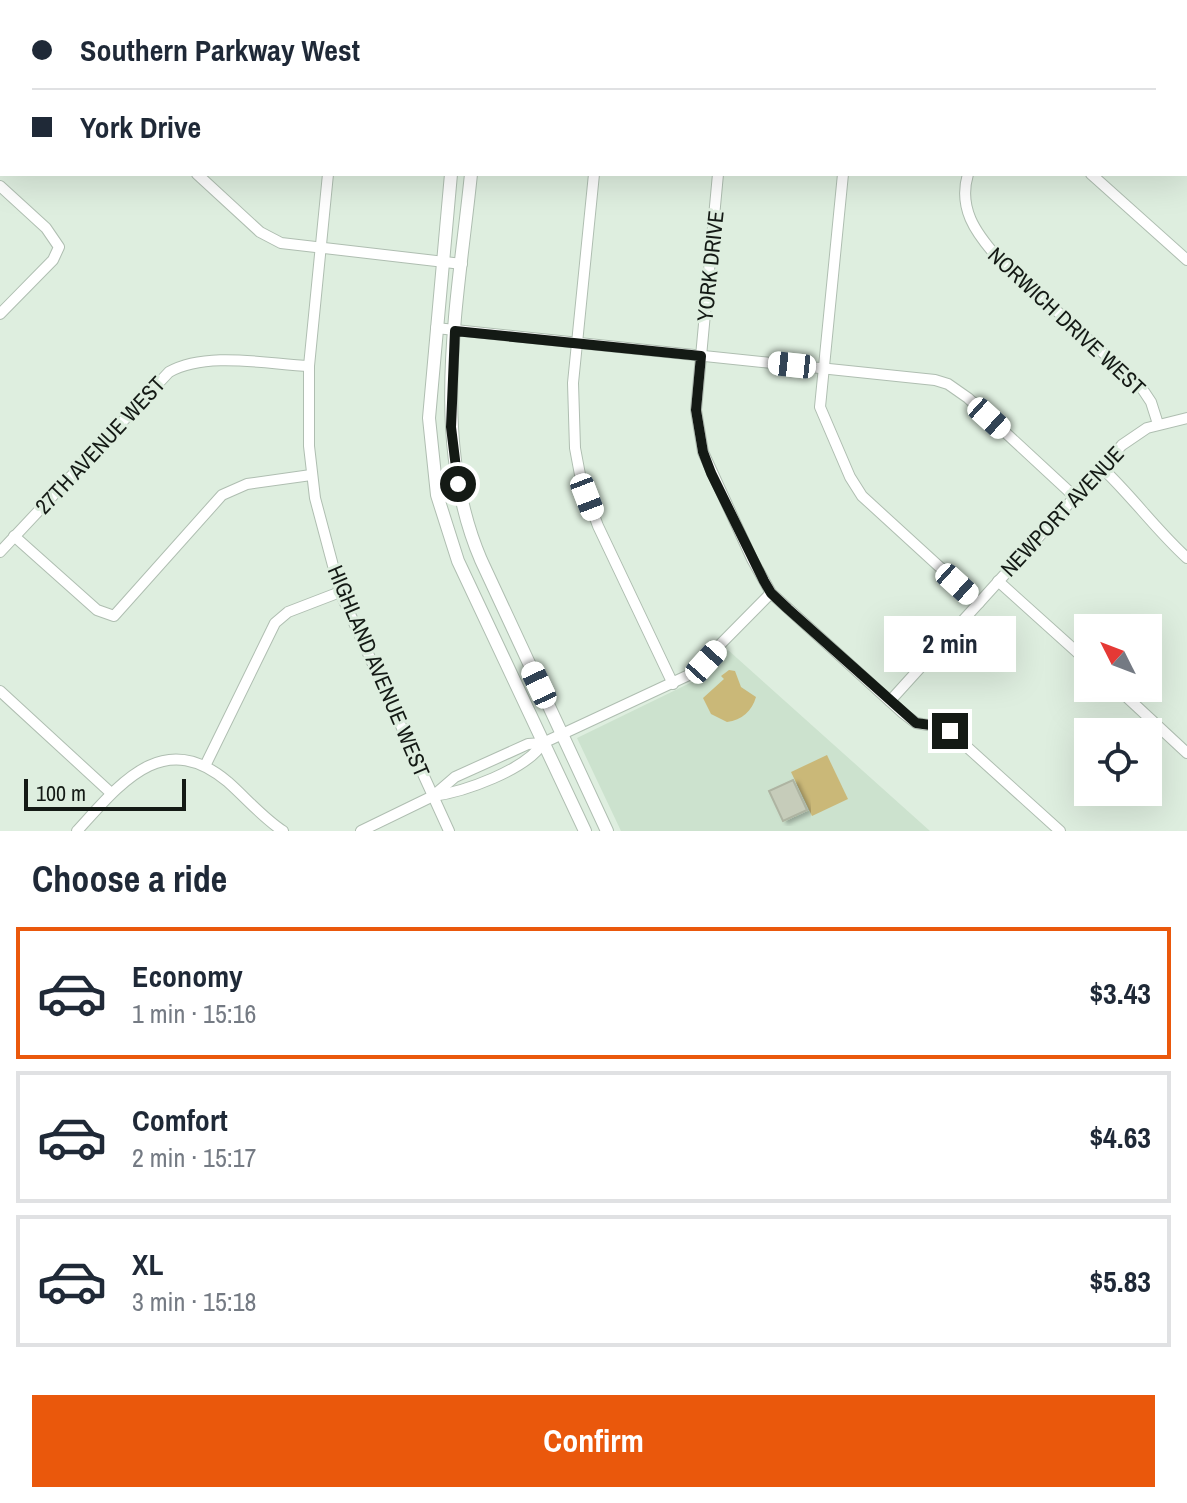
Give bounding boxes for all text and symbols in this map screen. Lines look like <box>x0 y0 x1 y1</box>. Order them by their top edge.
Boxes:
text: Southern Parkway West <box>80 30 360 70</box>
text: York Drive <box>80 107 201 147</box>
street label: YORK DRIVE <box>689 209 731 323</box>
street label: NORWICH DRIVE WEST <box>982 240 1152 402</box>
car <box>767 351 817 379</box>
street label: 27TH AVENUE WEST <box>28 370 172 520</box>
car <box>963 393 1015 443</box>
street label: NEWPORT AVENUE <box>994 439 1130 583</box>
route start <box>440 466 476 502</box>
car <box>567 470 607 524</box>
car <box>931 559 983 609</box>
street label: HIGHLAND AVENUE WEST <box>321 561 437 781</box>
north arrow <box>1074 614 1162 702</box>
map controls <box>1074 614 1162 806</box>
callout: 2 min <box>884 615 1016 671</box>
text: 2 min <box>922 626 978 661</box>
car <box>681 636 731 688</box>
car <box>518 658 560 712</box>
route end <box>932 713 968 749</box>
button: locate <box>1074 718 1162 806</box>
scale bar <box>24 775 186 811</box>
text: 100 m <box>36 778 86 808</box>
text: Choose a ride <box>32 855 227 903</box>
text: Economy <box>132 956 243 996</box>
icon: car <box>36 957 108 1029</box>
text: $3.43 <box>1089 973 1151 1013</box>
text: 1 min · 15:16 <box>132 996 256 1031</box>
text: Comfort <box>132 1100 228 1140</box>
icon: car <box>36 1101 108 1173</box>
text: $4.63 <box>1089 1117 1151 1157</box>
text: 2 min · 15:17 <box>132 1140 256 1175</box>
text: XL <box>132 1244 163 1284</box>
icon: car <box>36 1245 108 1317</box>
text: $5.83 <box>1089 1261 1151 1301</box>
text: 3 min · 15:18 <box>132 1284 256 1319</box>
button: Confirm <box>32 1395 1155 1487</box>

